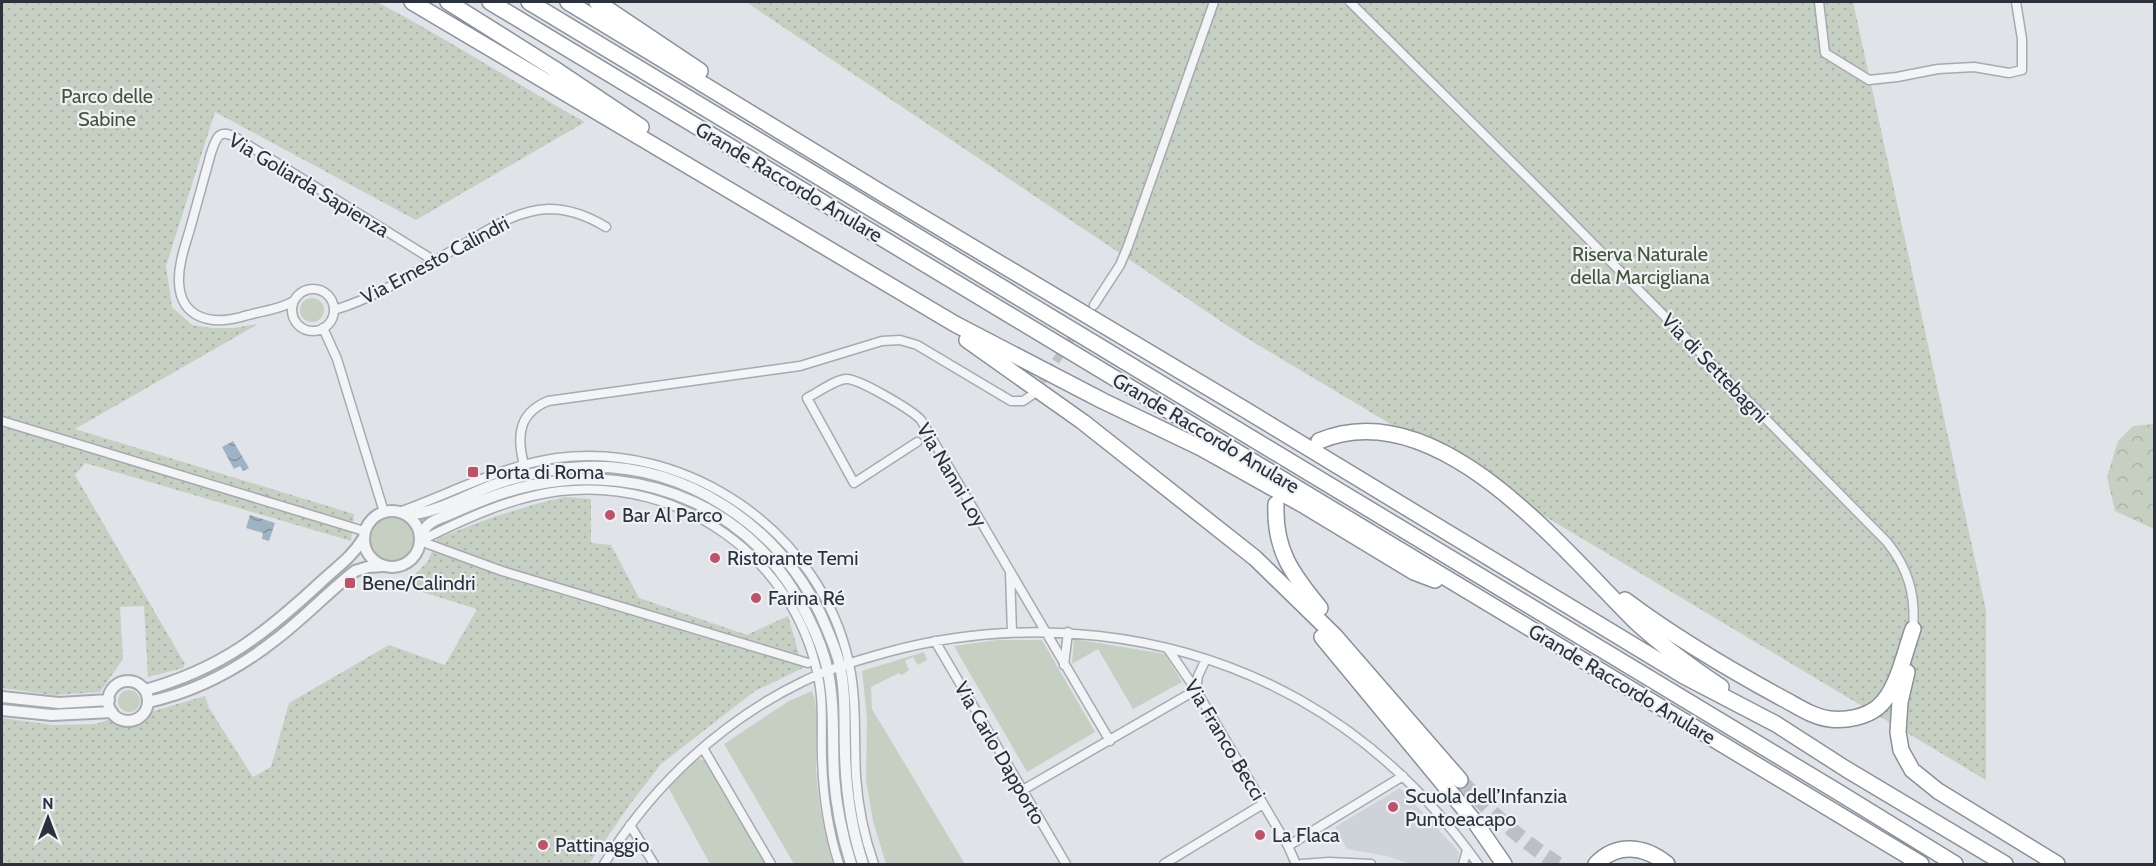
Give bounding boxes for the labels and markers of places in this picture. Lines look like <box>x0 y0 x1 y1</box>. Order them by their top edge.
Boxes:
place label: Porta di Roma <box>485 460 604 484</box>
marker: Porta di Roma <box>466 465 480 479</box>
place label: Bar Al Parco <box>622 503 723 527</box>
marker: Bar Al Parco <box>603 508 617 522</box>
place label: Ristorante Temi <box>727 546 858 570</box>
marker: Ristorante Temi <box>708 551 722 565</box>
place label: Bene/Calindri <box>362 571 476 595</box>
marker: Bene/Calindri <box>343 576 357 590</box>
place label: Farina Ré <box>768 586 845 610</box>
marker: Farina Ré <box>749 591 763 605</box>
place label: Scuola dell’Infanzia Puntoeacapo <box>1405 784 1567 831</box>
marker: Scuola dell’Infanzia Puntoeacapo <box>1386 800 1400 814</box>
place label: La Flaca <box>1272 823 1340 847</box>
marker: La Flaca <box>1253 828 1267 842</box>
place label: Pattinaggio <box>555 833 650 857</box>
marker: Pattinaggio <box>536 838 550 852</box>

